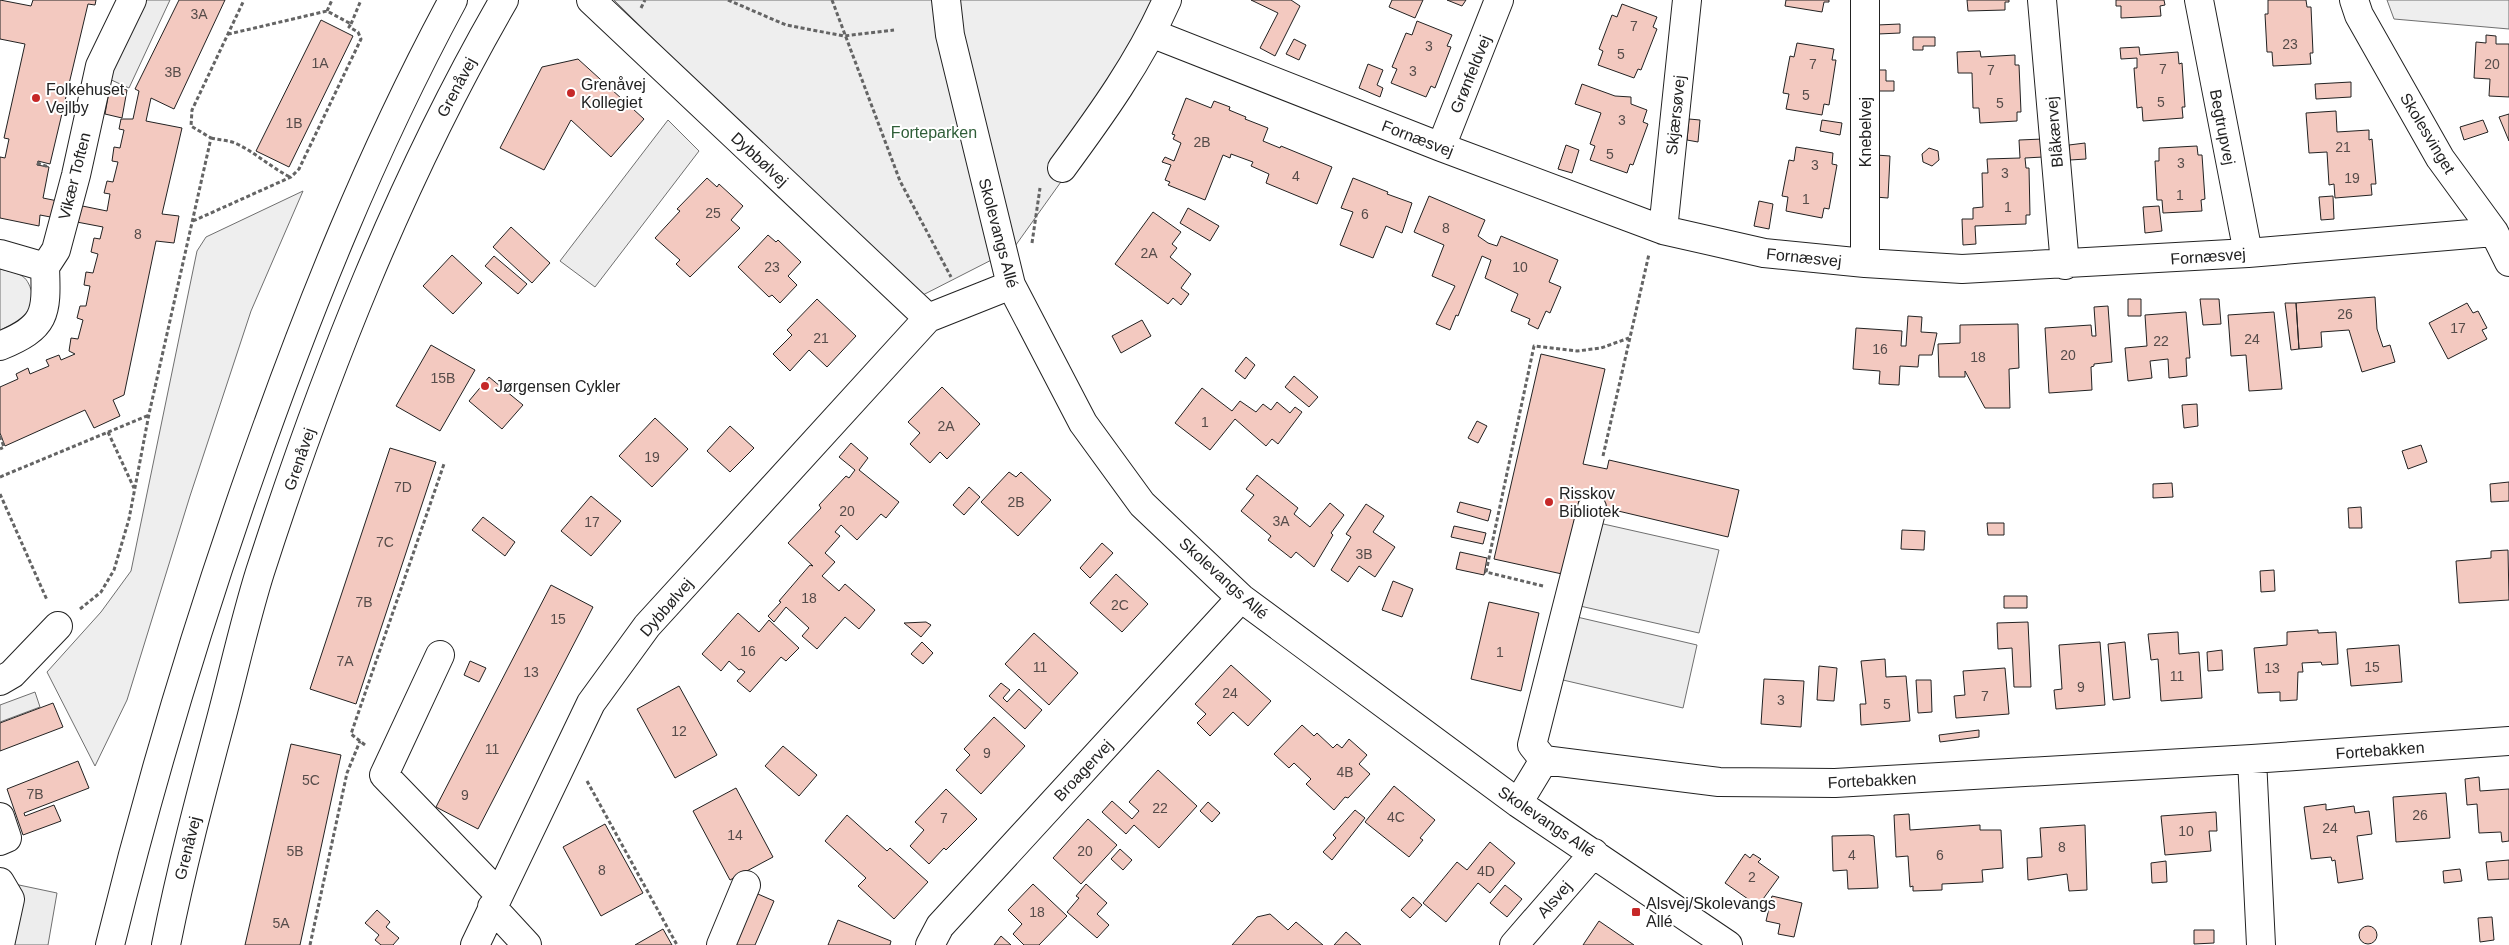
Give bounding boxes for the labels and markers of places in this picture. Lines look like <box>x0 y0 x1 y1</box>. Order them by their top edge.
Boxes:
place label: Grenåvej Kollegiet <box>581 76 646 111</box>
place label: Folkehuset Vejlby <box>46 81 125 116</box>
marker: Grenåvej Kollegiet <box>565 87 577 99</box>
marker: Folkehuset Vejlby <box>30 92 42 104</box>
place label: Jørgensen Cykler <box>495 378 621 395</box>
marker: Jørgensen Cykler <box>479 380 491 392</box>
place label: Risskov Bibliotek <box>1559 485 1620 520</box>
marker: Risskov Bibliotek <box>1543 496 1555 508</box>
place label: Alsvej/Skolevangs Allé <box>1646 895 1776 930</box>
marker: Alsvej/Skolevangs Allé <box>1630 906 1642 918</box>

